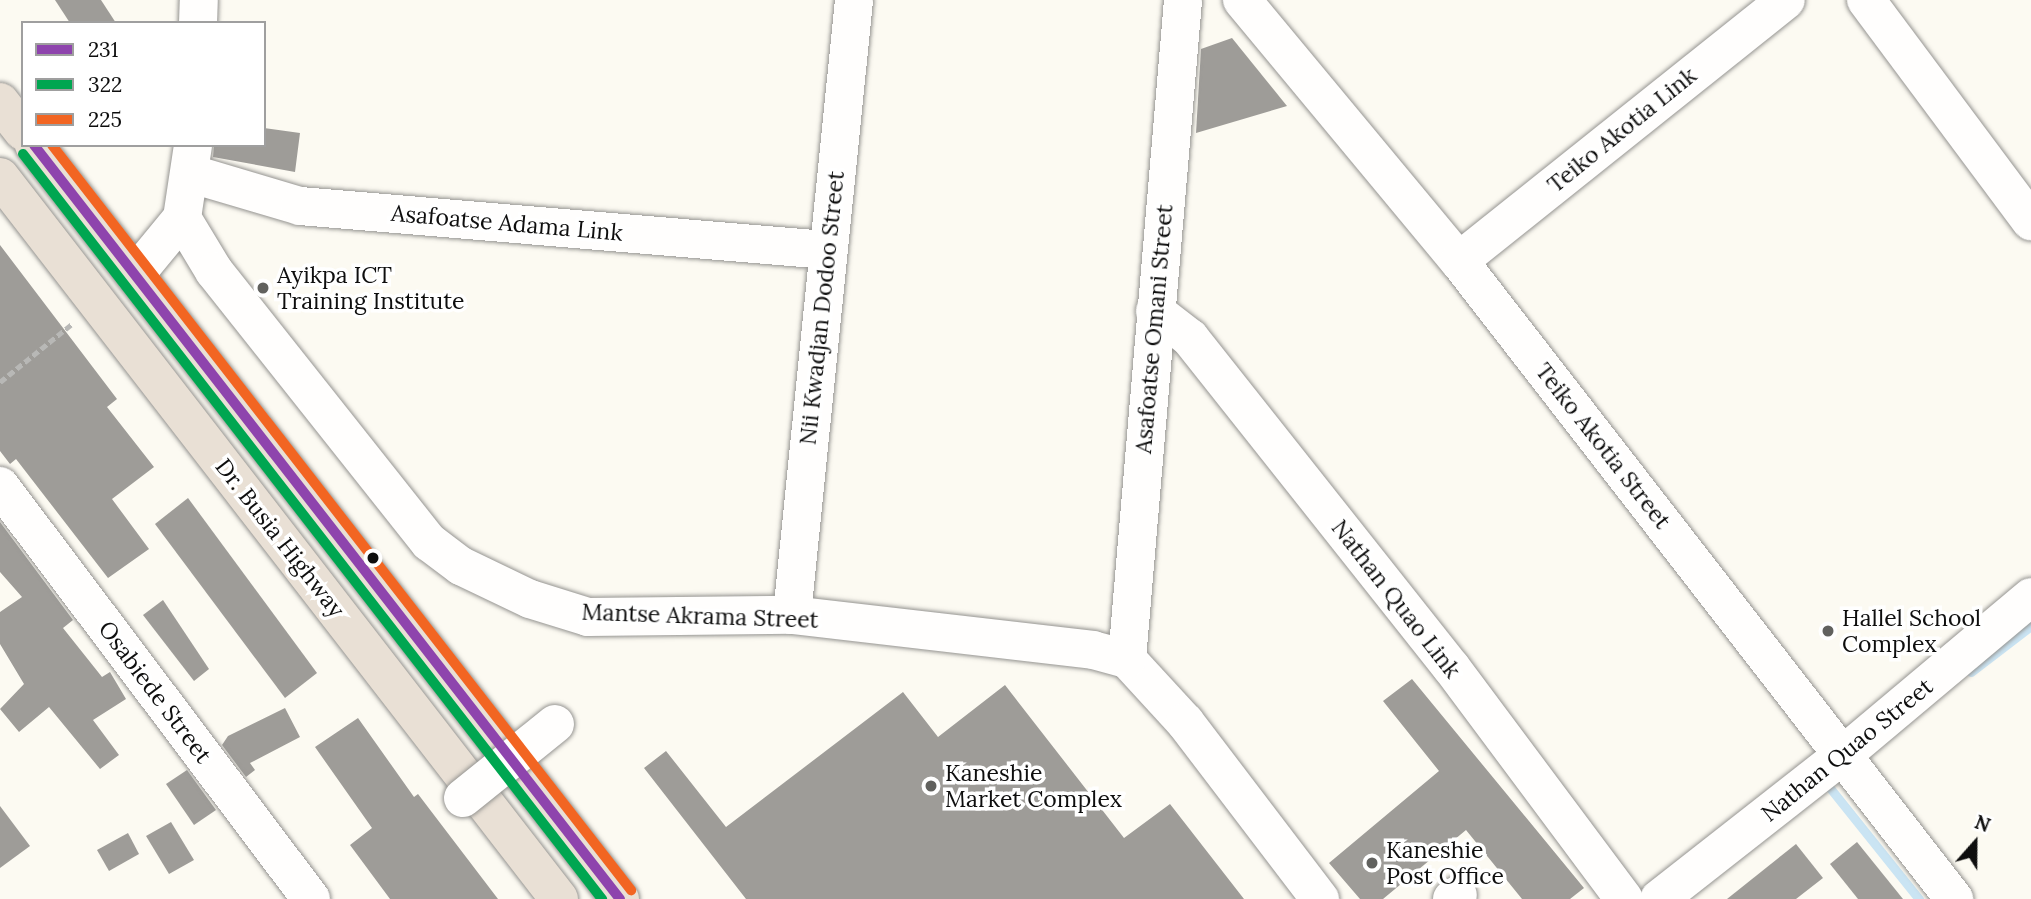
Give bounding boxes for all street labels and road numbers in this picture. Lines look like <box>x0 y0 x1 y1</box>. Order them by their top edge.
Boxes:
street label: Teiko Akotia Link <box>1542 62 1702 198</box>
street label: Nii Kwadjan Dodoo Street <box>794 170 850 446</box>
street label: Asafoatse Adama Link <box>390 199 624 247</box>
street label: Asafoatse Omani Street <box>1129 203 1179 455</box>
street label: Teiko Akotia Street <box>1530 358 1676 534</box>
street label: Dr. Busia Highway <box>209 453 351 623</box>
street label: Nathan Quao Link <box>1326 514 1466 684</box>
street label: Mantse Akrama Street <box>581 598 819 634</box>
street label: Osabiede Street <box>93 616 217 768</box>
street label: Nathan Quao Street <box>1756 672 1938 828</box>

